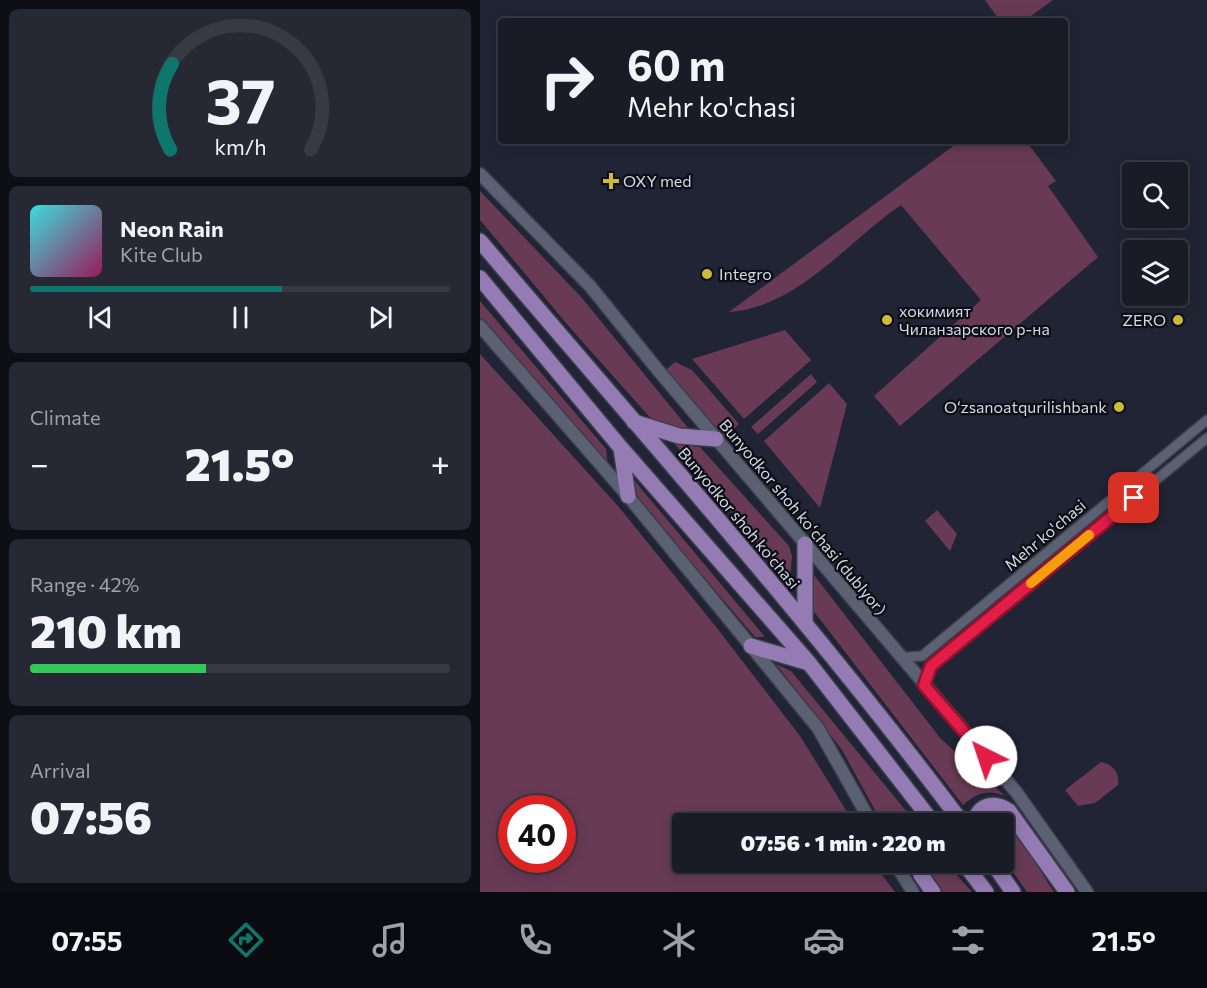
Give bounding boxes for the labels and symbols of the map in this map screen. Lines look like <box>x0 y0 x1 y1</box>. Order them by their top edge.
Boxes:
place label: OXY med <box>623 171 692 190</box>
marker: OXY med <box>604 174 618 188</box>
place label: Integro <box>719 264 772 283</box>
marker: Integro <box>700 267 714 281</box>
place label: хокимият Чиланзарского р-на <box>899 301 1050 338</box>
place label: ZERO <box>1122 310 1166 329</box>
marker: хокимият Чиланзарского р-на <box>880 313 894 327</box>
marker: ZERO <box>1171 313 1185 327</box>
place label: Oʻzsanoatqurilishbank <box>944 397 1107 416</box>
marker: Oʻzsanoatqurilishbank <box>1112 400 1126 414</box>
street label: Bunyodkor shoh koʻchasi (dublyor) <box>716 415 891 618</box>
street label: Bunyodkor shoh ko'chasi <box>675 443 804 592</box>
pin <box>1108 472 1159 523</box>
street label: Mehr ko'chasi <box>1000 495 1089 574</box>
position arrow <box>954 725 1018 789</box>
speed limit sign: 40 <box>498 795 576 873</box>

